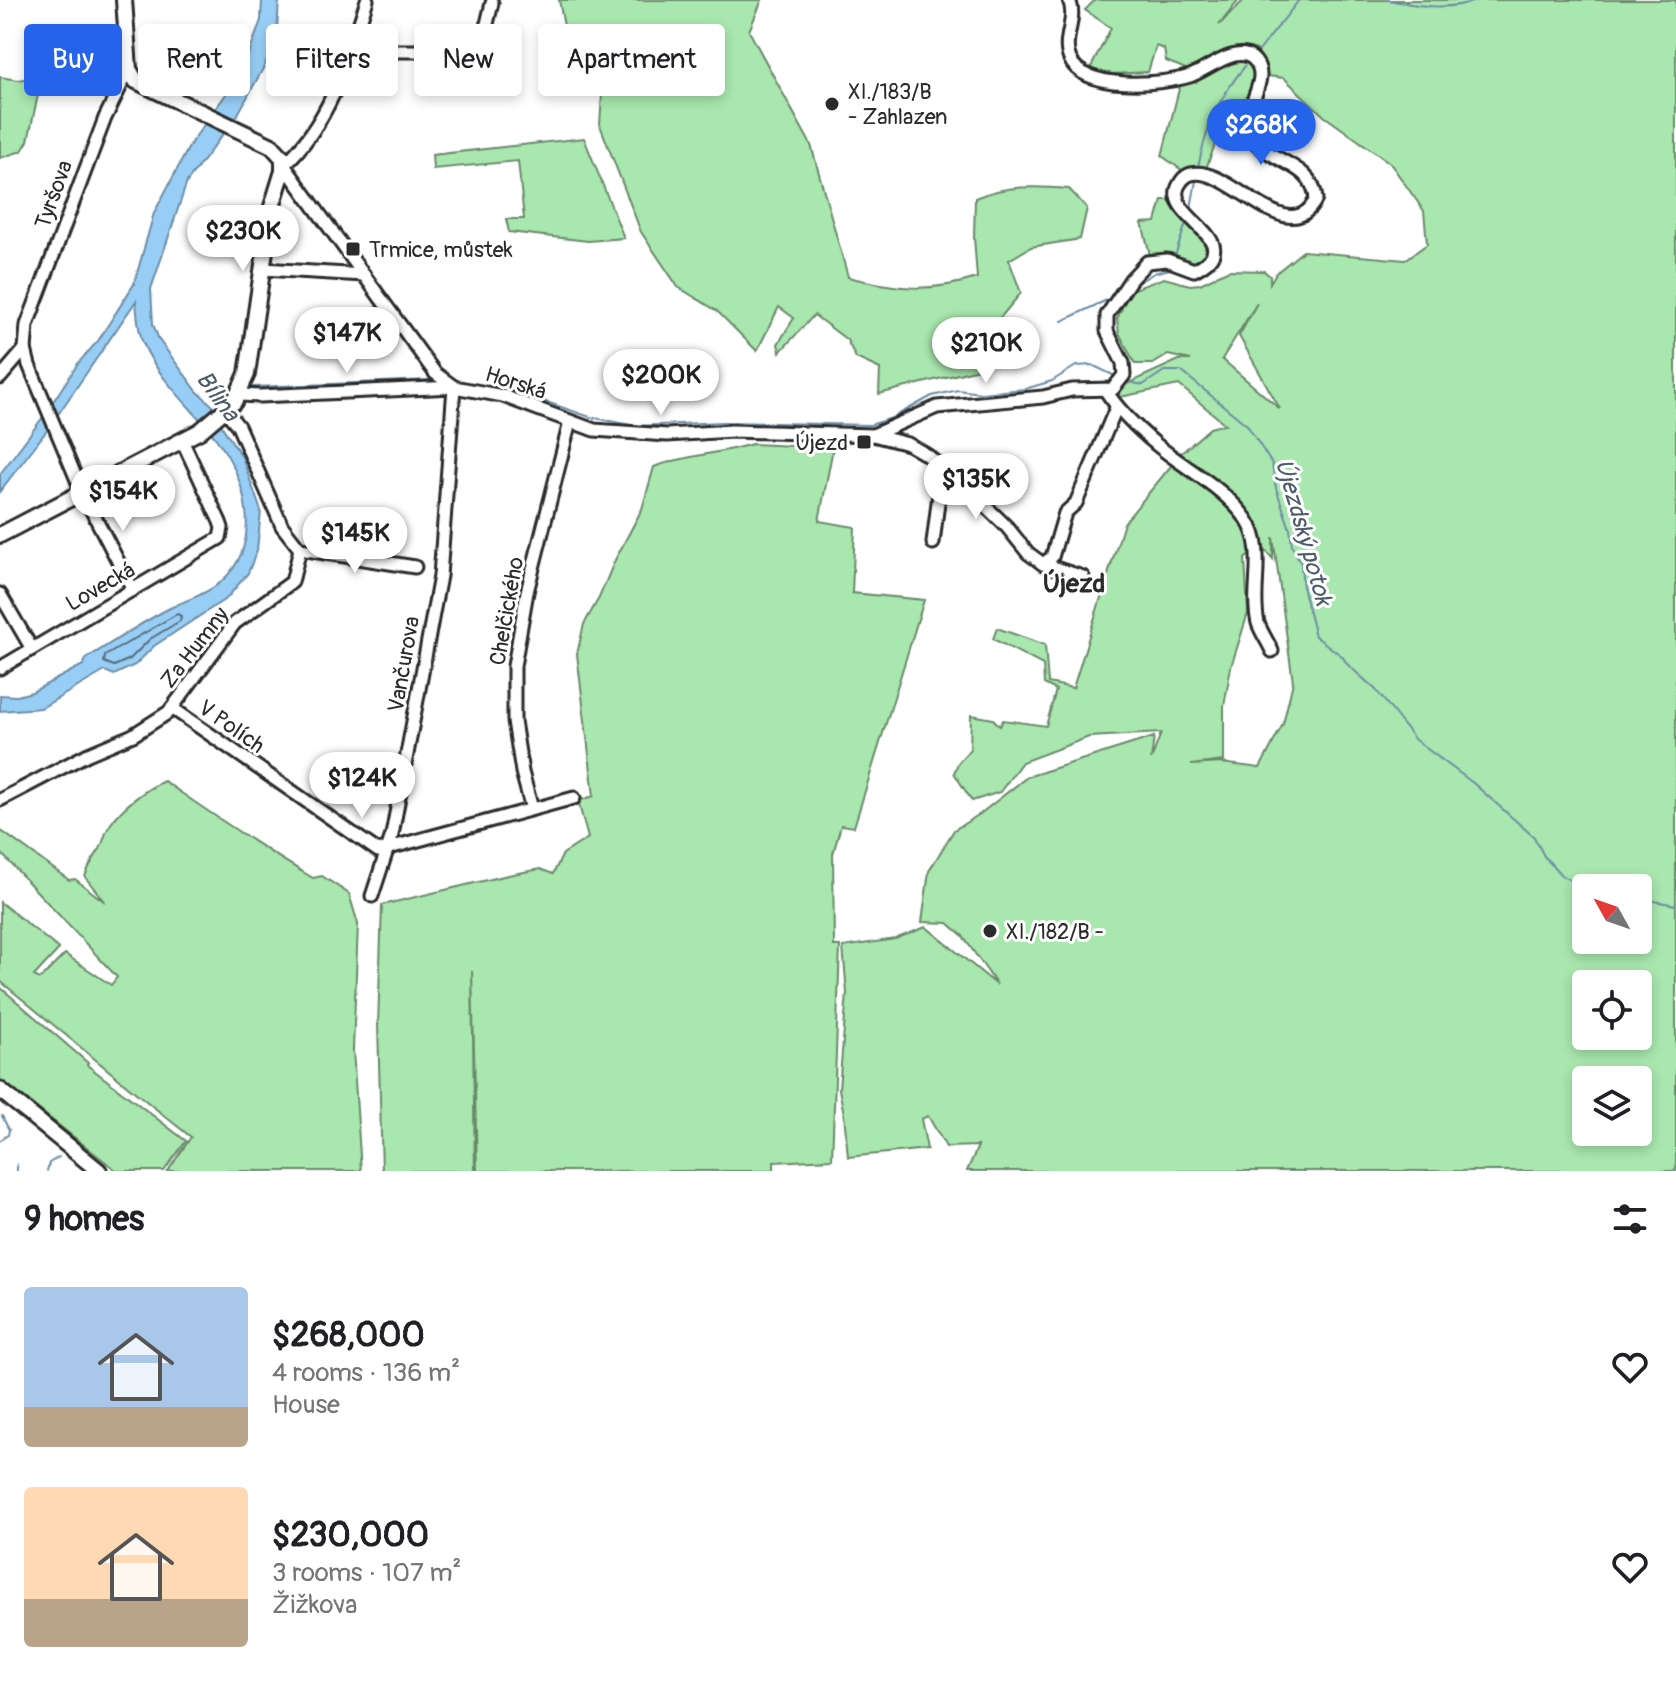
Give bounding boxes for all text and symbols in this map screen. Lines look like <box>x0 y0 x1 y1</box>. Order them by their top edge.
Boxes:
chip: Buy <box>24 24 122 96</box>
chip: Rent <box>138 24 250 96</box>
chip: Filters <box>266 24 398 96</box>
chip: New <box>414 24 522 96</box>
chip: Apartment <box>538 24 725 96</box>
place label: XI./183/B - Zahlazen <box>848 78 947 131</box>
marker: XI./183/B - Zahlazen <box>823 95 841 113</box>
pin: $268K <box>1205 99 1317 167</box>
text: $268K <box>1225 109 1297 141</box>
street label: Tyršova <box>29 156 79 232</box>
pin: $230K <box>187 205 299 273</box>
text: $230K <box>205 215 281 247</box>
place label: Trmice, můstek <box>369 236 513 264</box>
marker: Trmice, můstek <box>344 240 362 258</box>
pin: $147K <box>291 307 403 375</box>
text: $147K <box>313 317 381 349</box>
pin: $210K <box>930 317 1042 385</box>
text: $210K <box>950 327 1022 359</box>
pin: $200K <box>605 349 717 417</box>
text: $200K <box>621 359 701 391</box>
street label: Horská <box>481 360 550 406</box>
water label: Bílina <box>190 366 247 428</box>
place label: Újezd <box>795 429 848 457</box>
marker: Újezd <box>855 433 873 451</box>
pin: $135K <box>920 453 1032 521</box>
water label: Újezdský potok <box>1269 456 1339 610</box>
text: $135K <box>942 463 1010 495</box>
pin: $154K <box>67 465 179 533</box>
text: $154K <box>88 475 158 507</box>
pin: $145K <box>299 507 411 575</box>
text: $145K <box>320 517 390 549</box>
street label: Chelčického <box>484 555 530 668</box>
street label: Lovecká <box>61 556 140 618</box>
district label: Újezd <box>1043 568 1105 600</box>
street label: Za Humny <box>154 601 235 694</box>
street label: Vančurova <box>382 614 426 714</box>
street label: V Polích <box>193 694 270 760</box>
pin: $124K <box>306 752 418 820</box>
text: $124K <box>327 762 397 794</box>
north arrow <box>1572 874 1652 954</box>
map controls <box>1572 874 1652 1146</box>
place label: XI./182/B - <box>1006 918 1104 946</box>
marker: XI./182/B - <box>981 922 999 940</box>
button: locate <box>1572 970 1652 1050</box>
button: layers <box>1572 1066 1652 1146</box>
icon: filters <box>1608 1197 1652 1241</box>
text: 9 homes <box>24 1198 144 1241</box>
text: $268,000 <box>272 1314 425 1357</box>
icon: home <box>88 1319 184 1415</box>
icon: heart <box>1608 1345 1652 1389</box>
text: 4 rooms · 136 m² <box>272 1357 460 1389</box>
text: House <box>272 1389 340 1421</box>
text: $230,000 <box>272 1514 429 1557</box>
icon: home <box>88 1519 184 1615</box>
icon: heart <box>1608 1545 1652 1589</box>
text: 3 rooms · 107 m² <box>272 1557 461 1589</box>
text: Žižkova <box>272 1589 357 1621</box>

